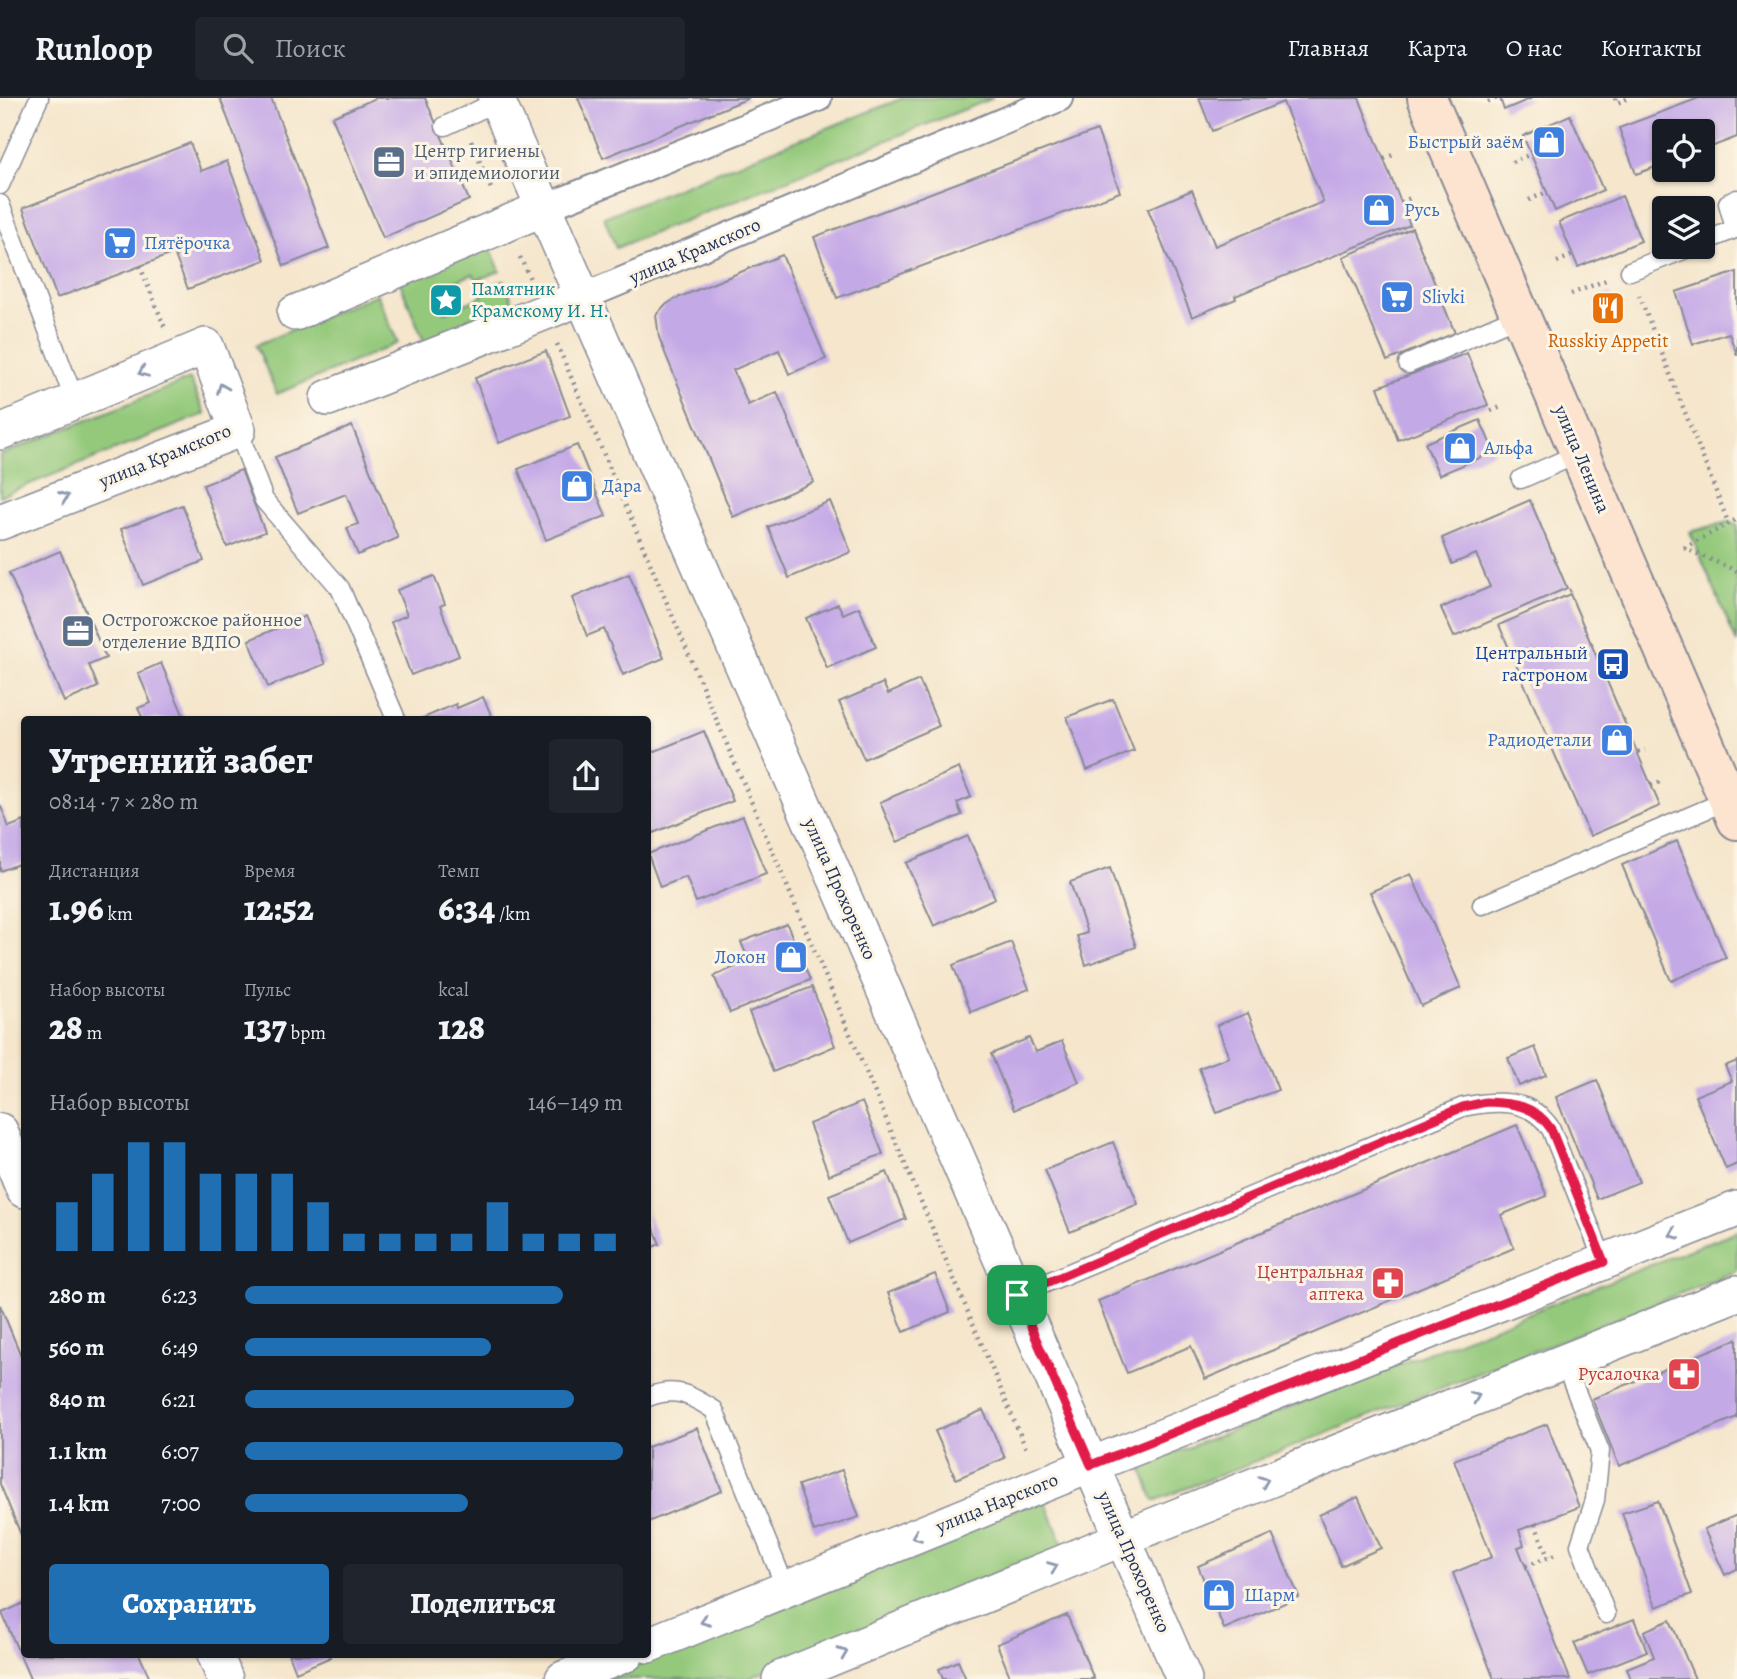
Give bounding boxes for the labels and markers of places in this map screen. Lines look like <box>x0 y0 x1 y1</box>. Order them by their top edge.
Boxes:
shop icon: Быстрый заём <box>1530 123 1568 161</box>
place label: Быстрый заём <box>1407 129 1524 155</box>
place label: Центр гигиены и эпидемиологии <box>414 138 560 186</box>
office icon: Центр гигиены и эпидемиологии <box>370 143 408 181</box>
shop icon: Русь <box>1360 191 1398 229</box>
place label: Русь <box>1404 197 1440 223</box>
supermarket icon: Пятёрочка <box>101 224 139 262</box>
place label: Пятёрочка <box>144 230 231 256</box>
place label: Памятник Крамскому И. Н. <box>471 276 609 324</box>
supermarket icon: Slivki <box>1378 278 1416 316</box>
place icon: Памятник Крамскому И. Н. <box>427 281 465 319</box>
place label: Slivki <box>1422 284 1465 310</box>
restaurant icon: Russkiy Appetit <box>1589 289 1627 327</box>
place label: Russkiy Appetit <box>1548 328 1668 354</box>
shop icon: Альфа <box>1441 429 1479 467</box>
place label: Альфа <box>1483 435 1533 461</box>
shop icon: Дара <box>558 467 596 505</box>
place label: Дара <box>602 473 642 499</box>
place label: Острогожское районное отделение ВДПО <box>102 607 302 655</box>
office icon: Острогожское районное отделение ВДПО <box>59 612 97 650</box>
place label: Центральный гастроном <box>1475 640 1588 688</box>
bus stop icon: Центральный гастроном <box>1594 645 1632 683</box>
shop icon: Радиодетали <box>1598 721 1636 759</box>
place label: Радиодетали <box>1487 727 1592 753</box>
shop icon: Локон <box>772 938 810 976</box>
place label: Локон <box>714 944 766 970</box>
place label: Центральная аптека <box>1257 1259 1364 1307</box>
pharmacy icon: Центральная аптека <box>1369 1264 1407 1302</box>
pin <box>987 1265 1047 1325</box>
pharmacy icon: Русалочка <box>1665 1355 1703 1393</box>
place label: Русалочка <box>1578 1361 1660 1387</box>
shop icon: Шарм <box>1200 1576 1238 1614</box>
place label: Шарм <box>1244 1582 1295 1608</box>

